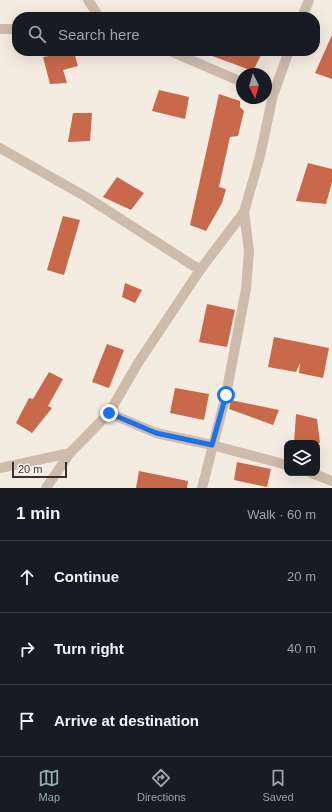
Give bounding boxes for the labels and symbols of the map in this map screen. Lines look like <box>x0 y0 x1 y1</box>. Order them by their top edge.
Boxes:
north arrow <box>236 68 272 104</box>
route start <box>217 386 235 404</box>
route end <box>100 404 118 422</box>
scale bar <box>12 460 67 479</box>

